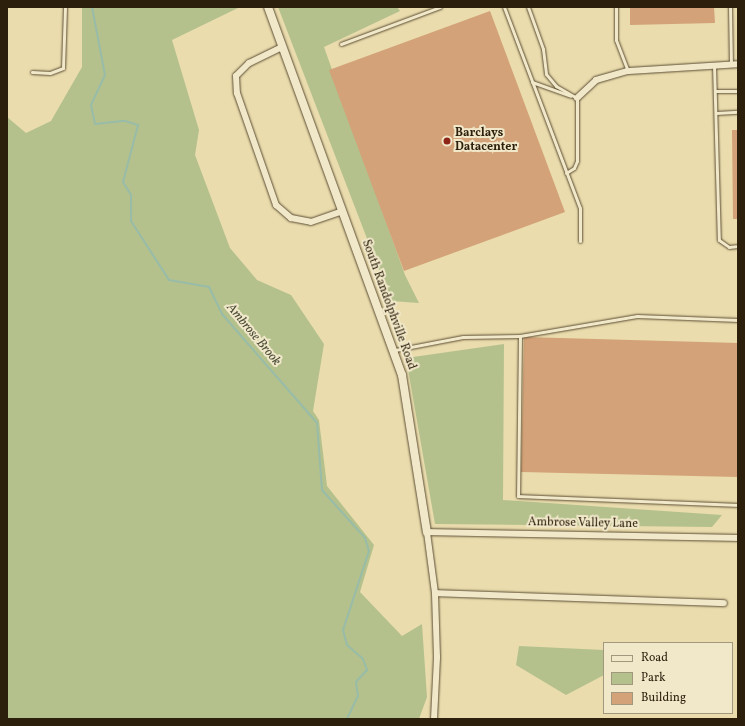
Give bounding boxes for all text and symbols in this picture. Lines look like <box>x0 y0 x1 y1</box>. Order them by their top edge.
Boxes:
place label: Barclays Datacenter <box>455 127 517 155</box>
marker: Barclays Datacenter <box>442 136 452 146</box>
street label: South Randolphville Road <box>358 238 418 372</box>
water label: Ambrose Brook <box>222 301 284 369</box>
street label: Ambrose Valley Lane <box>528 516 638 532</box>
legend <box>603 642 733 714</box>
text: Road <box>641 650 668 666</box>
text: Park <box>641 670 666 686</box>
text: Building <box>641 690 686 706</box>

